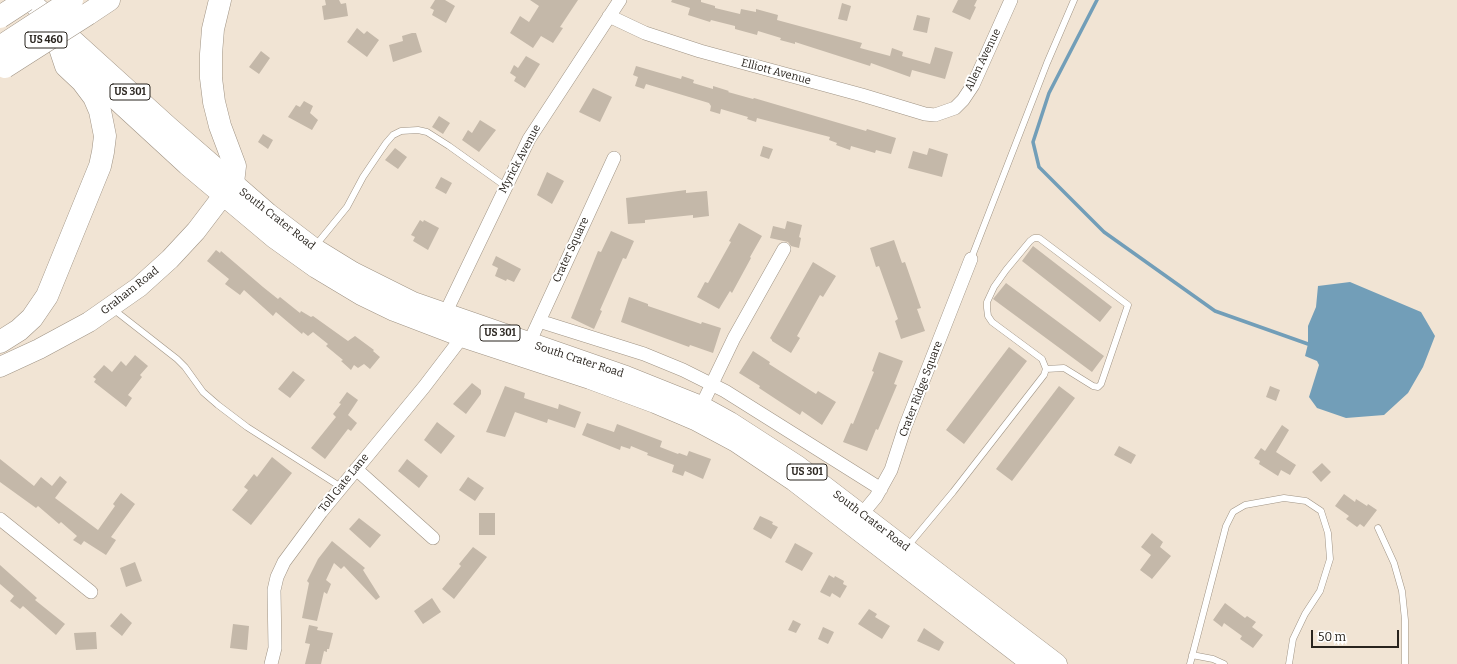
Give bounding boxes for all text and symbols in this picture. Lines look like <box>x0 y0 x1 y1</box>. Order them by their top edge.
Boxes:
street label: Allen Avenue <box>962 27 1004 93</box>
road number: US 460 <box>25 32 67 48</box>
street label: Elliott Avenue <box>740 56 812 88</box>
road number: US 301 <box>110 84 150 100</box>
street label: Myrick Avenue <box>496 122 544 196</box>
street label: South Crater Road <box>236 185 318 253</box>
street label: Crater Square <box>550 215 592 285</box>
street label: Graham Road <box>98 264 162 318</box>
road number: US 301 <box>480 325 520 341</box>
street label: South Crater Road <box>533 339 625 381</box>
street label: Crater Ridge Square <box>897 339 945 439</box>
street label: Toll Gate Lane <box>316 451 372 515</box>
road number: US 301 <box>787 464 827 480</box>
street label: South Crater Road <box>830 488 912 554</box>
scale bar <box>1313 622 1401 648</box>
text: 50 m <box>1318 630 1346 644</box>

